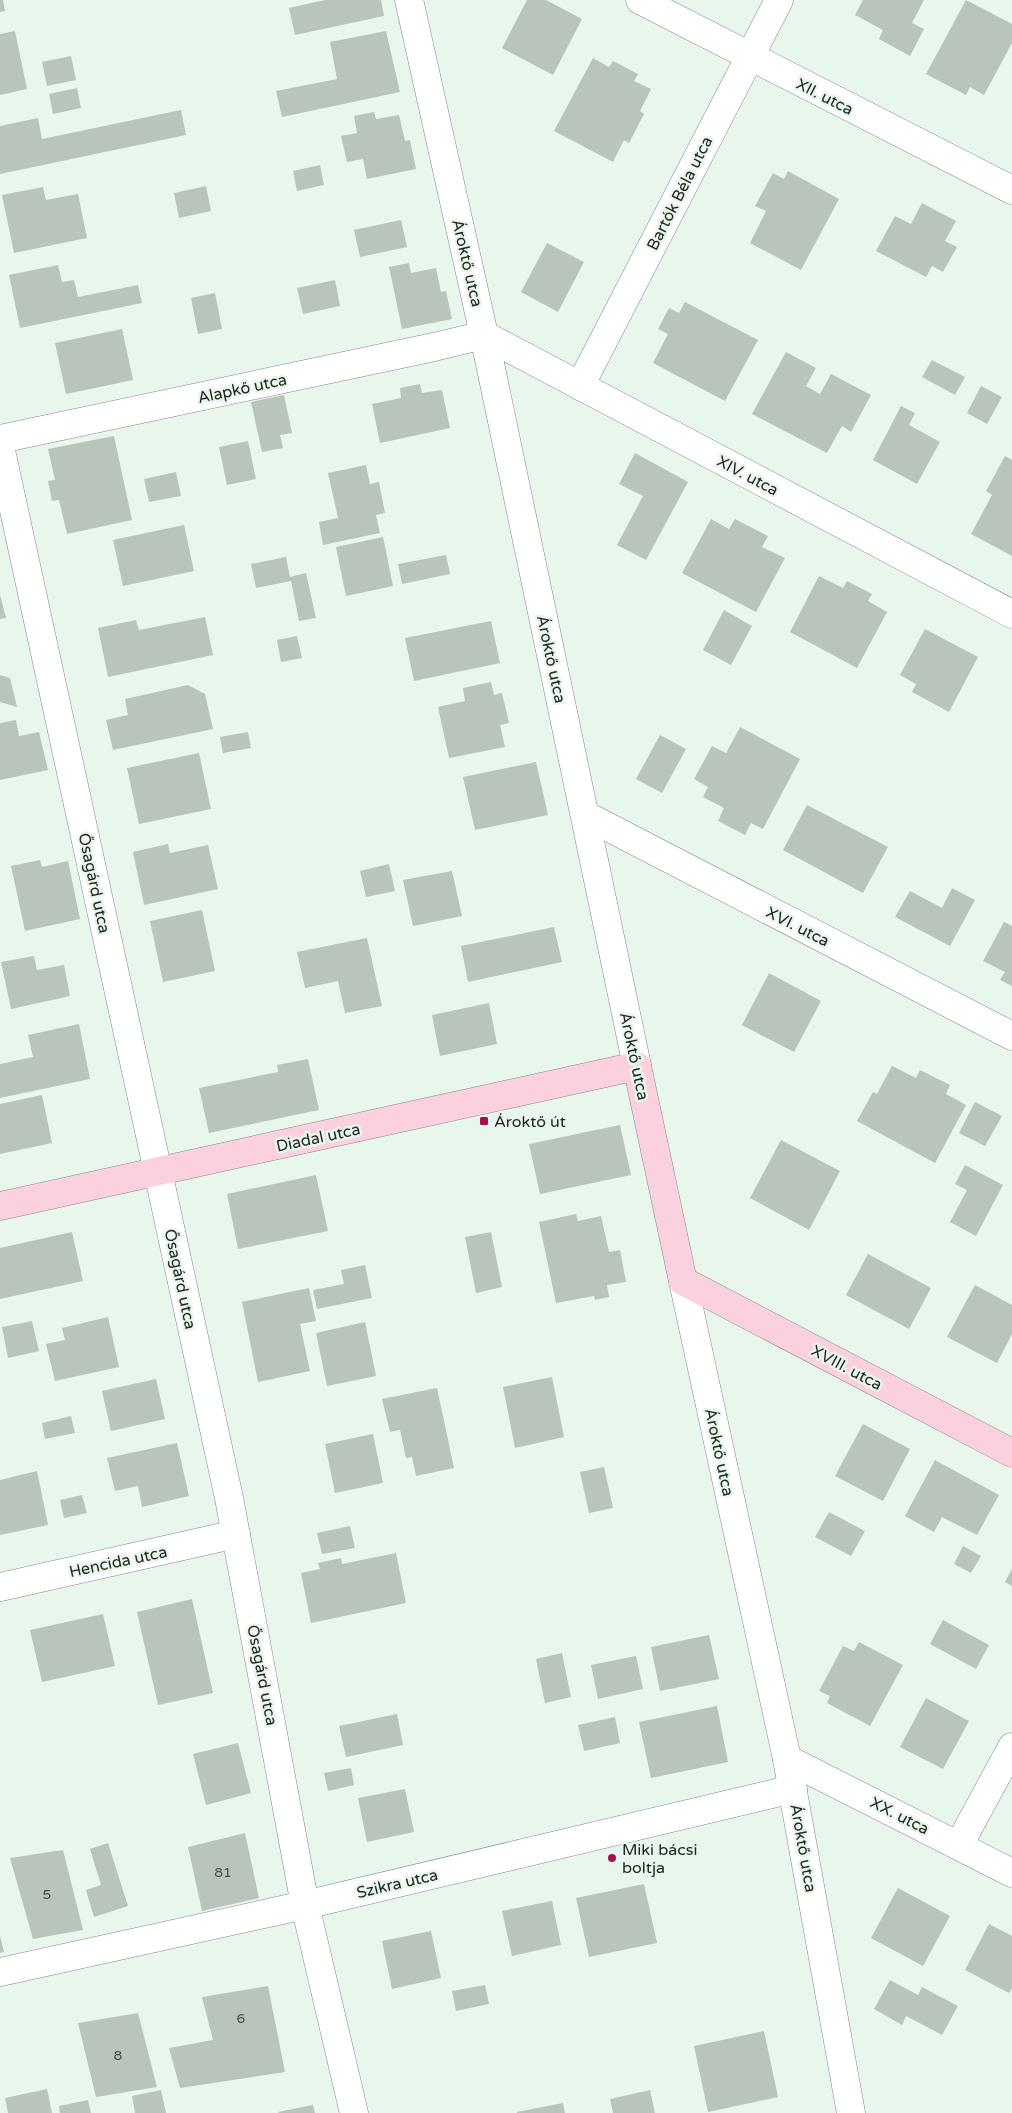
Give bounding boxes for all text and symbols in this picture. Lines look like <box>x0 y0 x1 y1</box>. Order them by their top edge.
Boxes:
street label: XII. utca <box>793 74 856 120</box>
street label: Bartók Béla utca <box>643 133 717 254</box>
street label: Ároktő utca <box>447 217 487 309</box>
street label: Alapkő utca <box>196 370 289 408</box>
street label: XIV. utca <box>713 451 782 500</box>
street label: Ároktő utca <box>532 613 570 705</box>
street label: Ősagárd utca <box>74 831 114 935</box>
street label: XVI. utca <box>762 902 833 951</box>
street label: Ároktő utca <box>615 1010 653 1102</box>
place label: Ároktő út <box>494 1112 566 1132</box>
marker: Ároktő út <box>478 1115 490 1127</box>
street label: Diadal utca <box>274 1119 362 1157</box>
street label: Ősagárd utca <box>160 1227 200 1331</box>
street label: XVIII. utca <box>808 1341 885 1395</box>
street label: Ároktő utca <box>700 1406 738 1498</box>
street label: Hencida utca <box>67 1542 169 1582</box>
street label: Ősagárd utca <box>242 1623 282 1727</box>
street label: XX. utca <box>867 1793 932 1839</box>
street label: Ároktő utca <box>785 1802 821 1894</box>
place label: Miki bácsi boltja <box>622 1840 697 1878</box>
marker: Miki bácsi boltja <box>606 1852 618 1864</box>
house number: 81 <box>214 1864 232 1881</box>
street label: Szikra utca <box>355 1865 440 1903</box>
house number: 5 <box>43 1886 51 1903</box>
house number: 6 <box>237 2010 246 2027</box>
house number: 8 <box>114 2047 123 2064</box>

